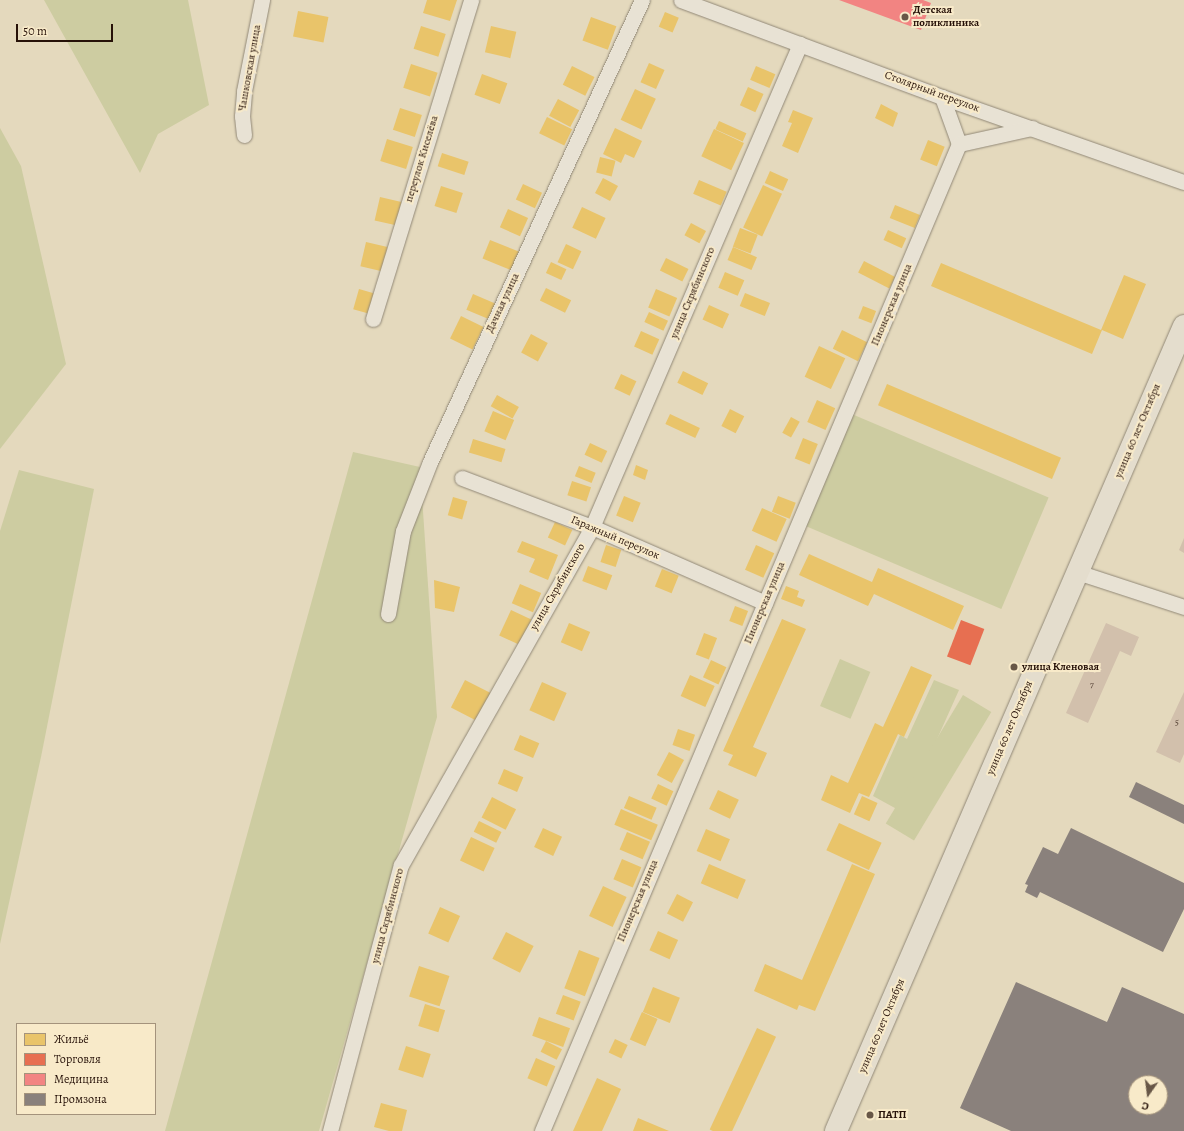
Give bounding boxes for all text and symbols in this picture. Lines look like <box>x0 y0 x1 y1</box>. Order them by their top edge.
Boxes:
place label: Детская поликлиника <box>913 4 979 30</box>
marker: Детская поликлиника <box>900 12 910 22</box>
scale bar <box>18 16 115 42</box>
text: 50 m <box>23 23 47 39</box>
street label: Чашковская улица <box>236 24 264 112</box>
street label: Столярный переулок <box>883 69 981 115</box>
street label: переулок Киселёва <box>403 114 441 204</box>
street label: улица Скрябинского <box>668 245 718 341</box>
street label: Пионерская улица <box>869 262 915 348</box>
street label: Дачная улица <box>483 271 523 335</box>
street label: улица 60 лет Октября <box>1112 382 1164 480</box>
street label: Гаражный переулок <box>569 513 661 563</box>
street label: улица Скрябинского <box>528 541 588 633</box>
street label: Пионерская улица <box>742 560 788 646</box>
place label: улица Кленовая <box>1022 660 1099 674</box>
marker: улица Кленовая <box>1009 662 1019 672</box>
street label: улица 60 лет Октября <box>984 679 1036 777</box>
house number: 7 <box>1090 679 1094 689</box>
house number: 5 <box>1175 717 1179 727</box>
street label: Пионерская улица <box>615 858 661 944</box>
street label: улица Скрябинского <box>369 867 407 965</box>
street label: улица 60 лет Октября <box>856 977 908 1075</box>
legend <box>16 1023 156 1115</box>
text: Жильё <box>54 1031 89 1047</box>
text: Торговля <box>54 1051 101 1067</box>
text: Медицина <box>54 1071 109 1087</box>
north arrow <box>1128 1075 1168 1115</box>
text: Промзона <box>54 1091 107 1107</box>
text: С <box>1140 1098 1150 1114</box>
place label: ПАТП <box>878 1108 906 1122</box>
marker: ПАТП <box>865 1110 875 1120</box>

